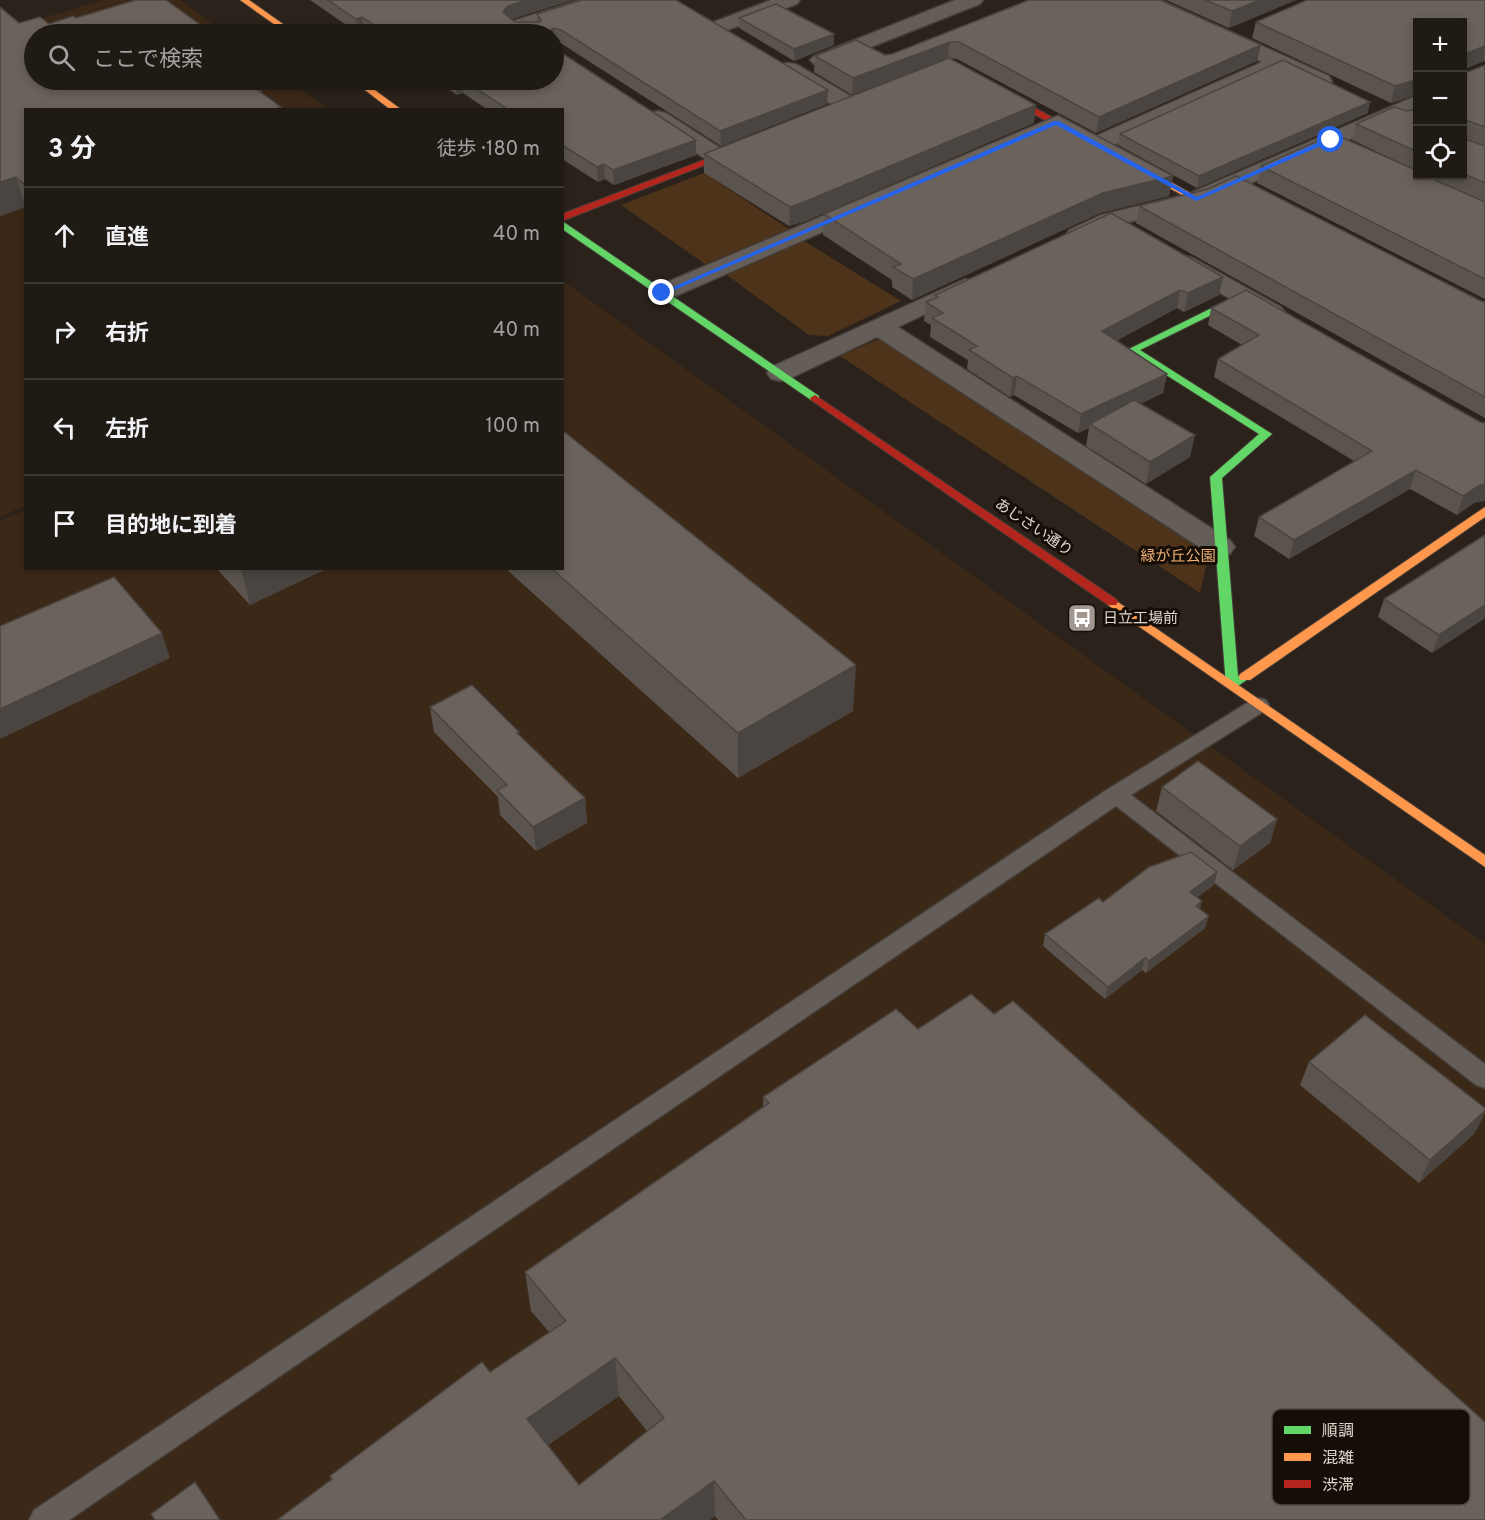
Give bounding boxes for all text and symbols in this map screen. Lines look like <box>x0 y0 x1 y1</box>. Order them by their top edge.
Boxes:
map controls <box>1413 18 1467 180</box>
button: + <box>1413 18 1467 72</box>
search box <box>24 24 564 90</box>
icon: search <box>45 41 78 74</box>
text: ここで検索 <box>93 47 203 74</box>
button: − <box>1413 72 1467 126</box>
route start <box>1317 126 1343 152</box>
button: locate <box>1413 126 1467 180</box>
text: 3 分 <box>48 134 96 167</box>
text: 徒歩 · 180 m <box>437 137 540 163</box>
icon: ahead <box>48 219 81 252</box>
text: 40 m <box>493 222 540 248</box>
text: 直進 <box>105 225 149 252</box>
route end <box>648 279 674 305</box>
icon: right <box>48 315 81 348</box>
text: 40 m <box>493 318 540 344</box>
text: 右折 <box>105 321 149 348</box>
icon: left <box>48 411 81 444</box>
text: 100 m <box>485 414 540 440</box>
text: 左折 <box>105 417 149 444</box>
street label: あじさい通り <box>991 495 1076 561</box>
icon: arrive <box>48 507 81 540</box>
text: 目的地に到着 <box>105 513 237 540</box>
park label: 緑が丘公園 <box>1140 548 1216 567</box>
bus stop icon: 日立工場前 <box>1066 602 1098 634</box>
place label: 日立工場前 <box>1103 610 1178 629</box>
legend <box>1272 1409 1470 1505</box>
text: 順調 <box>1322 1422 1354 1442</box>
text: 混雑 <box>1322 1449 1354 1469</box>
text: 渋滞 <box>1322 1476 1354 1496</box>

